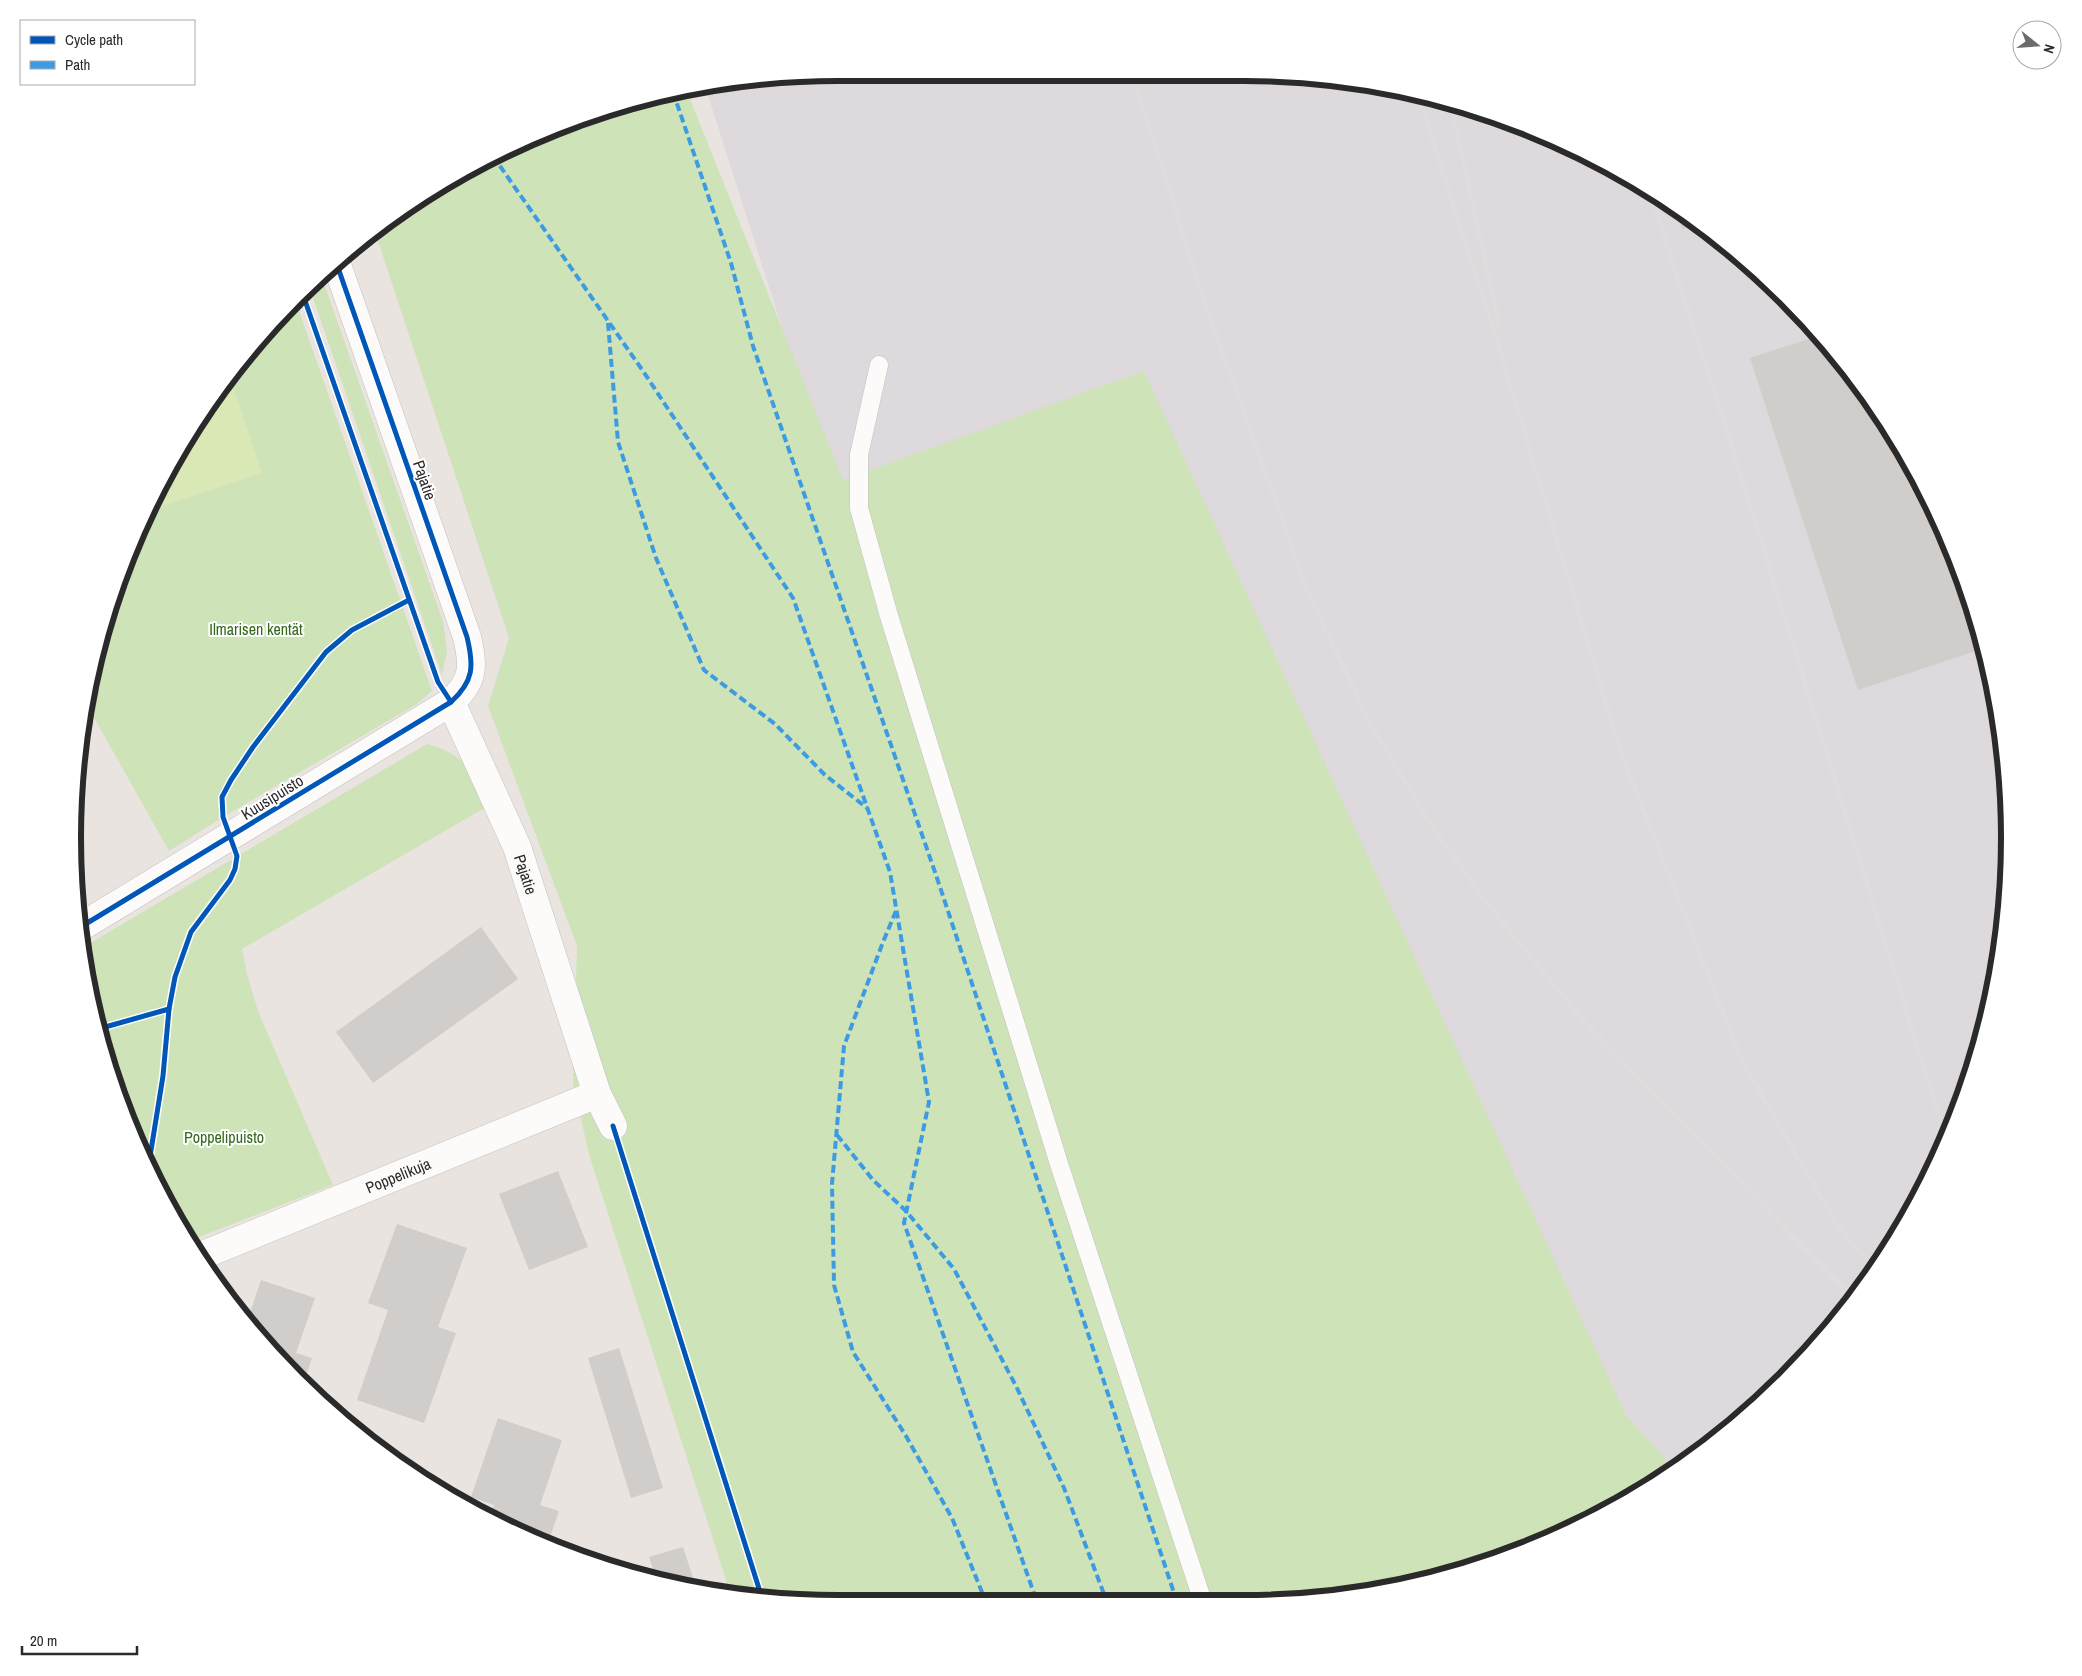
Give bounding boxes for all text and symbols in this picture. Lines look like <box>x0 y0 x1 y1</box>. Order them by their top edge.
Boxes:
legend <box>20 20 195 85</box>
north arrow <box>2012 20 2062 70</box>
text: Cycle path <box>65 29 123 50</box>
text: N <box>2040 42 2059 55</box>
text: Path <box>65 54 90 75</box>
street label: Pajatie <box>408 457 442 503</box>
park label: Ilmarisen kentät <box>209 618 303 640</box>
street label: Kuusipuisto <box>237 769 307 825</box>
street label: Pajatie <box>509 851 543 897</box>
park label: Poppelipuisto <box>184 1126 264 1148</box>
street label: Poppelikuja <box>362 1152 435 1198</box>
scale bar <box>22 1624 138 1656</box>
text: 20 m <box>30 1630 57 1651</box>

